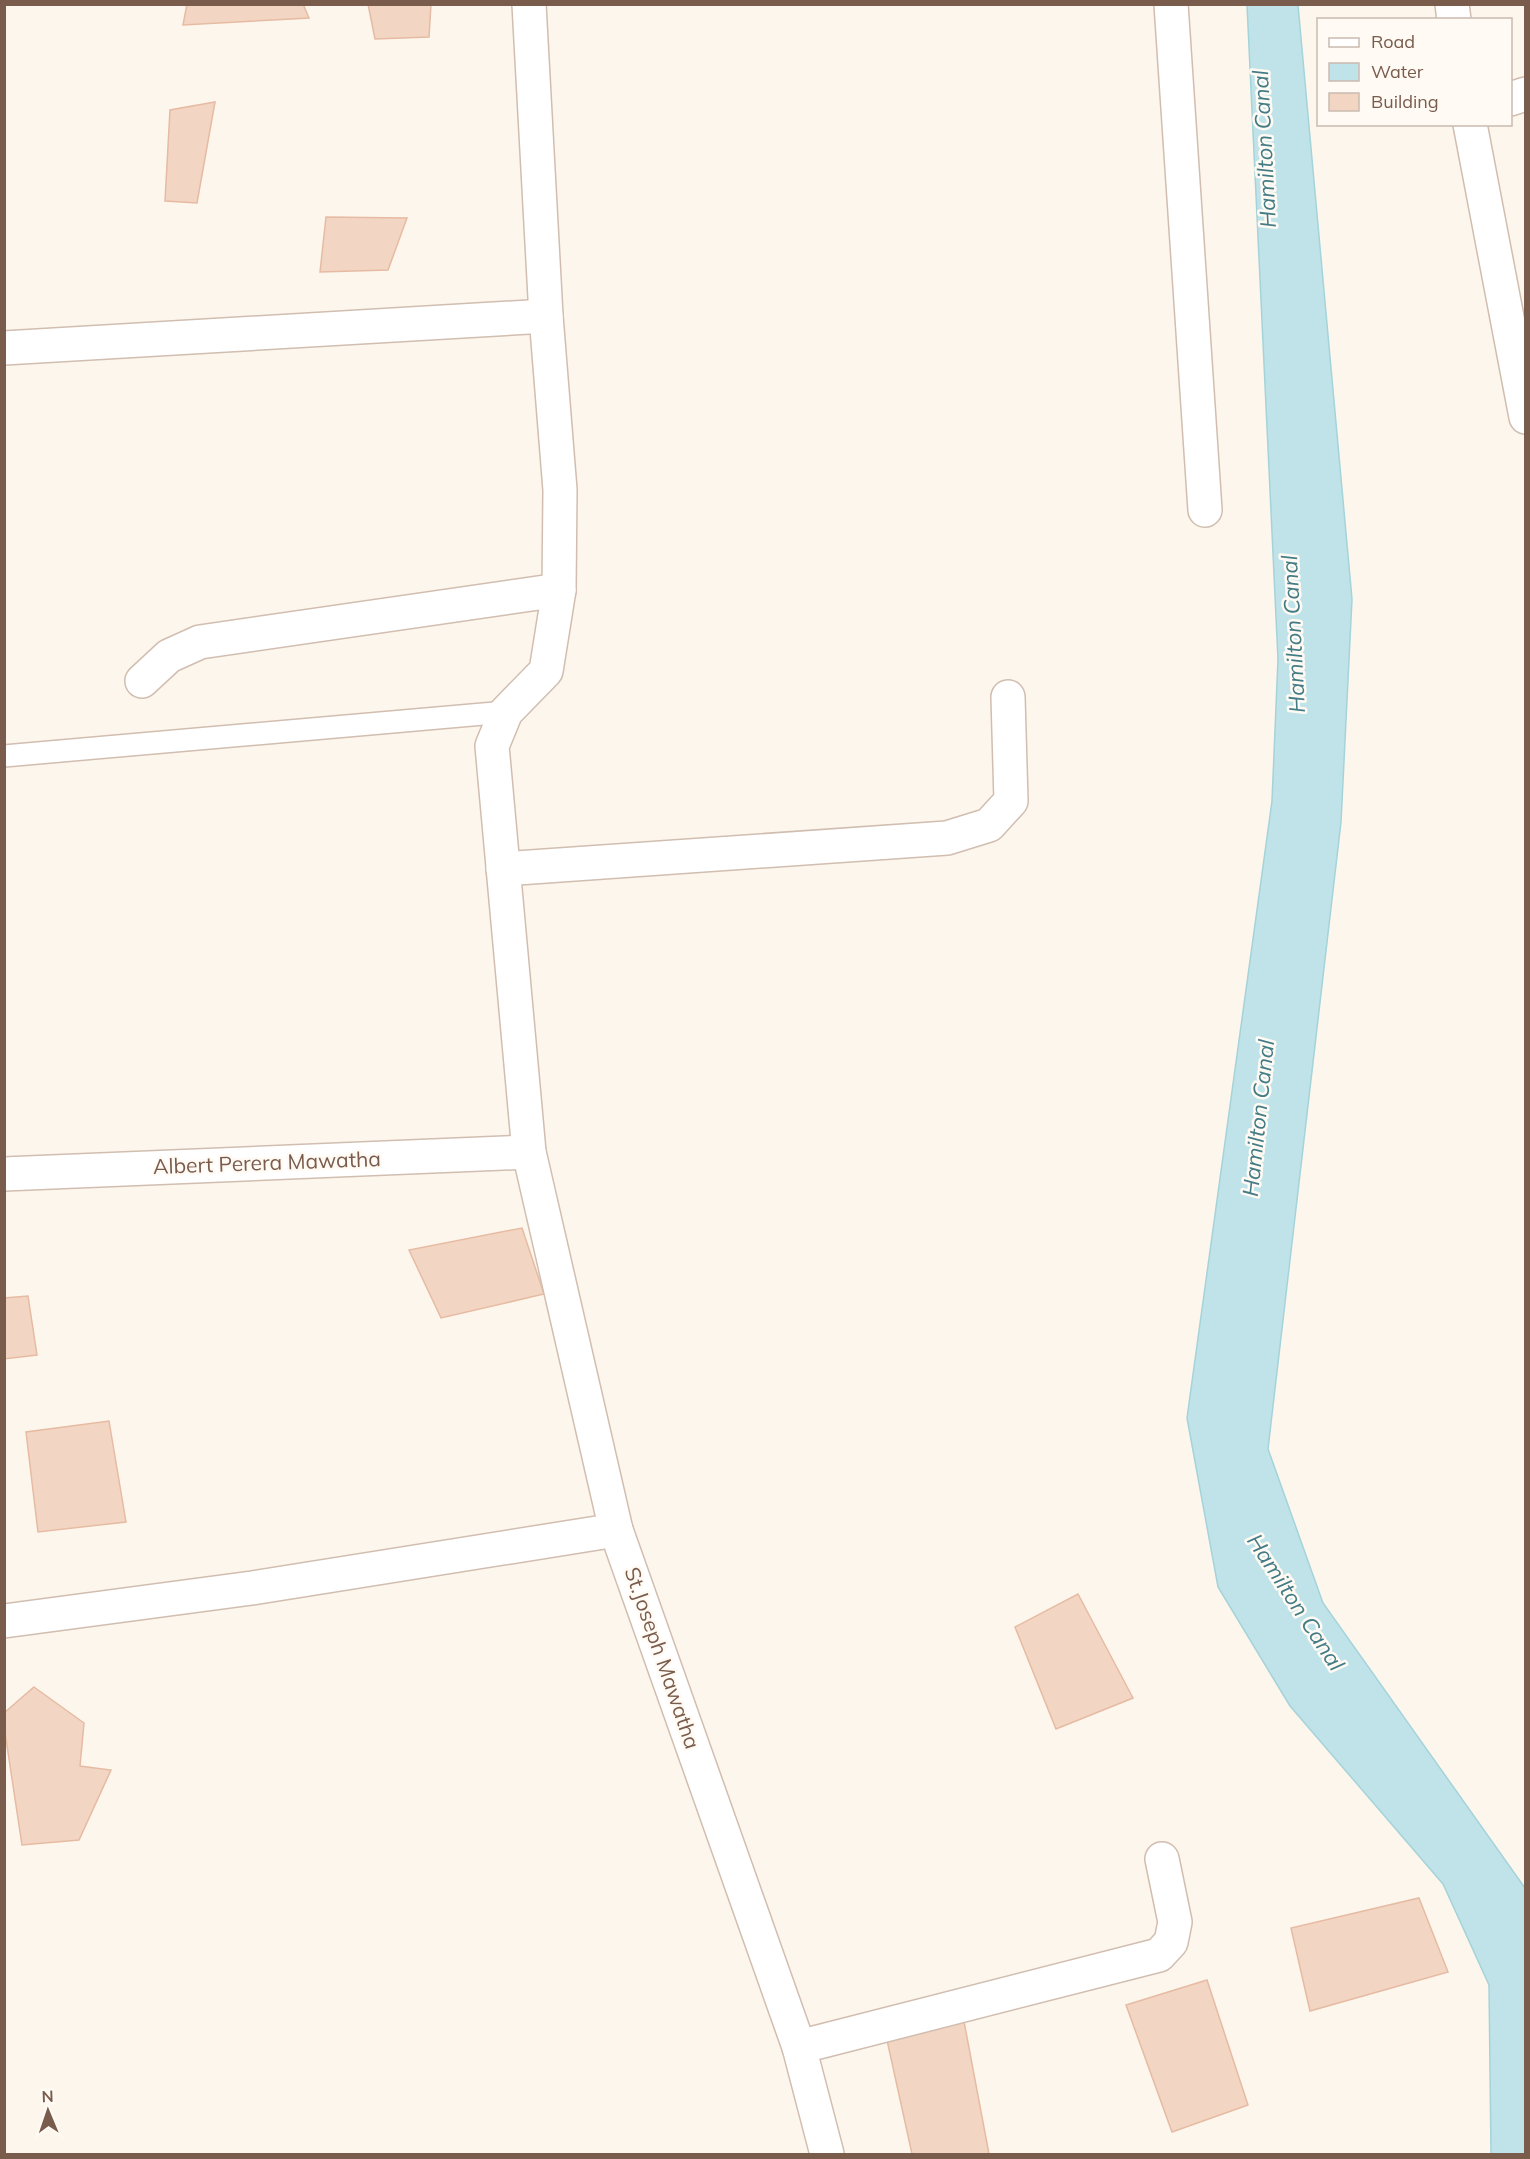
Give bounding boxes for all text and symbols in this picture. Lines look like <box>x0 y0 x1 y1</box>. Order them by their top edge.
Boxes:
legend <box>1317 18 1512 126</box>
text: Road <box>1371 30 1415 53</box>
text: Water <box>1371 60 1424 83</box>
water label: Hamilton Canal <box>1246 69 1282 229</box>
text: Building <box>1371 90 1439 113</box>
water label: Hamilton Canal <box>1275 554 1311 714</box>
water label: Hamilton Canal <box>1236 1037 1280 1198</box>
street label: Albert Perera Mawatha <box>153 1145 381 1179</box>
water label: Hamilton Canal <box>1241 1528 1351 1676</box>
street label: St.Joseph Mawatha <box>620 1563 706 1752</box>
north arrow <box>18 2081 78 2141</box>
text: N <box>41 2086 54 2106</box>

